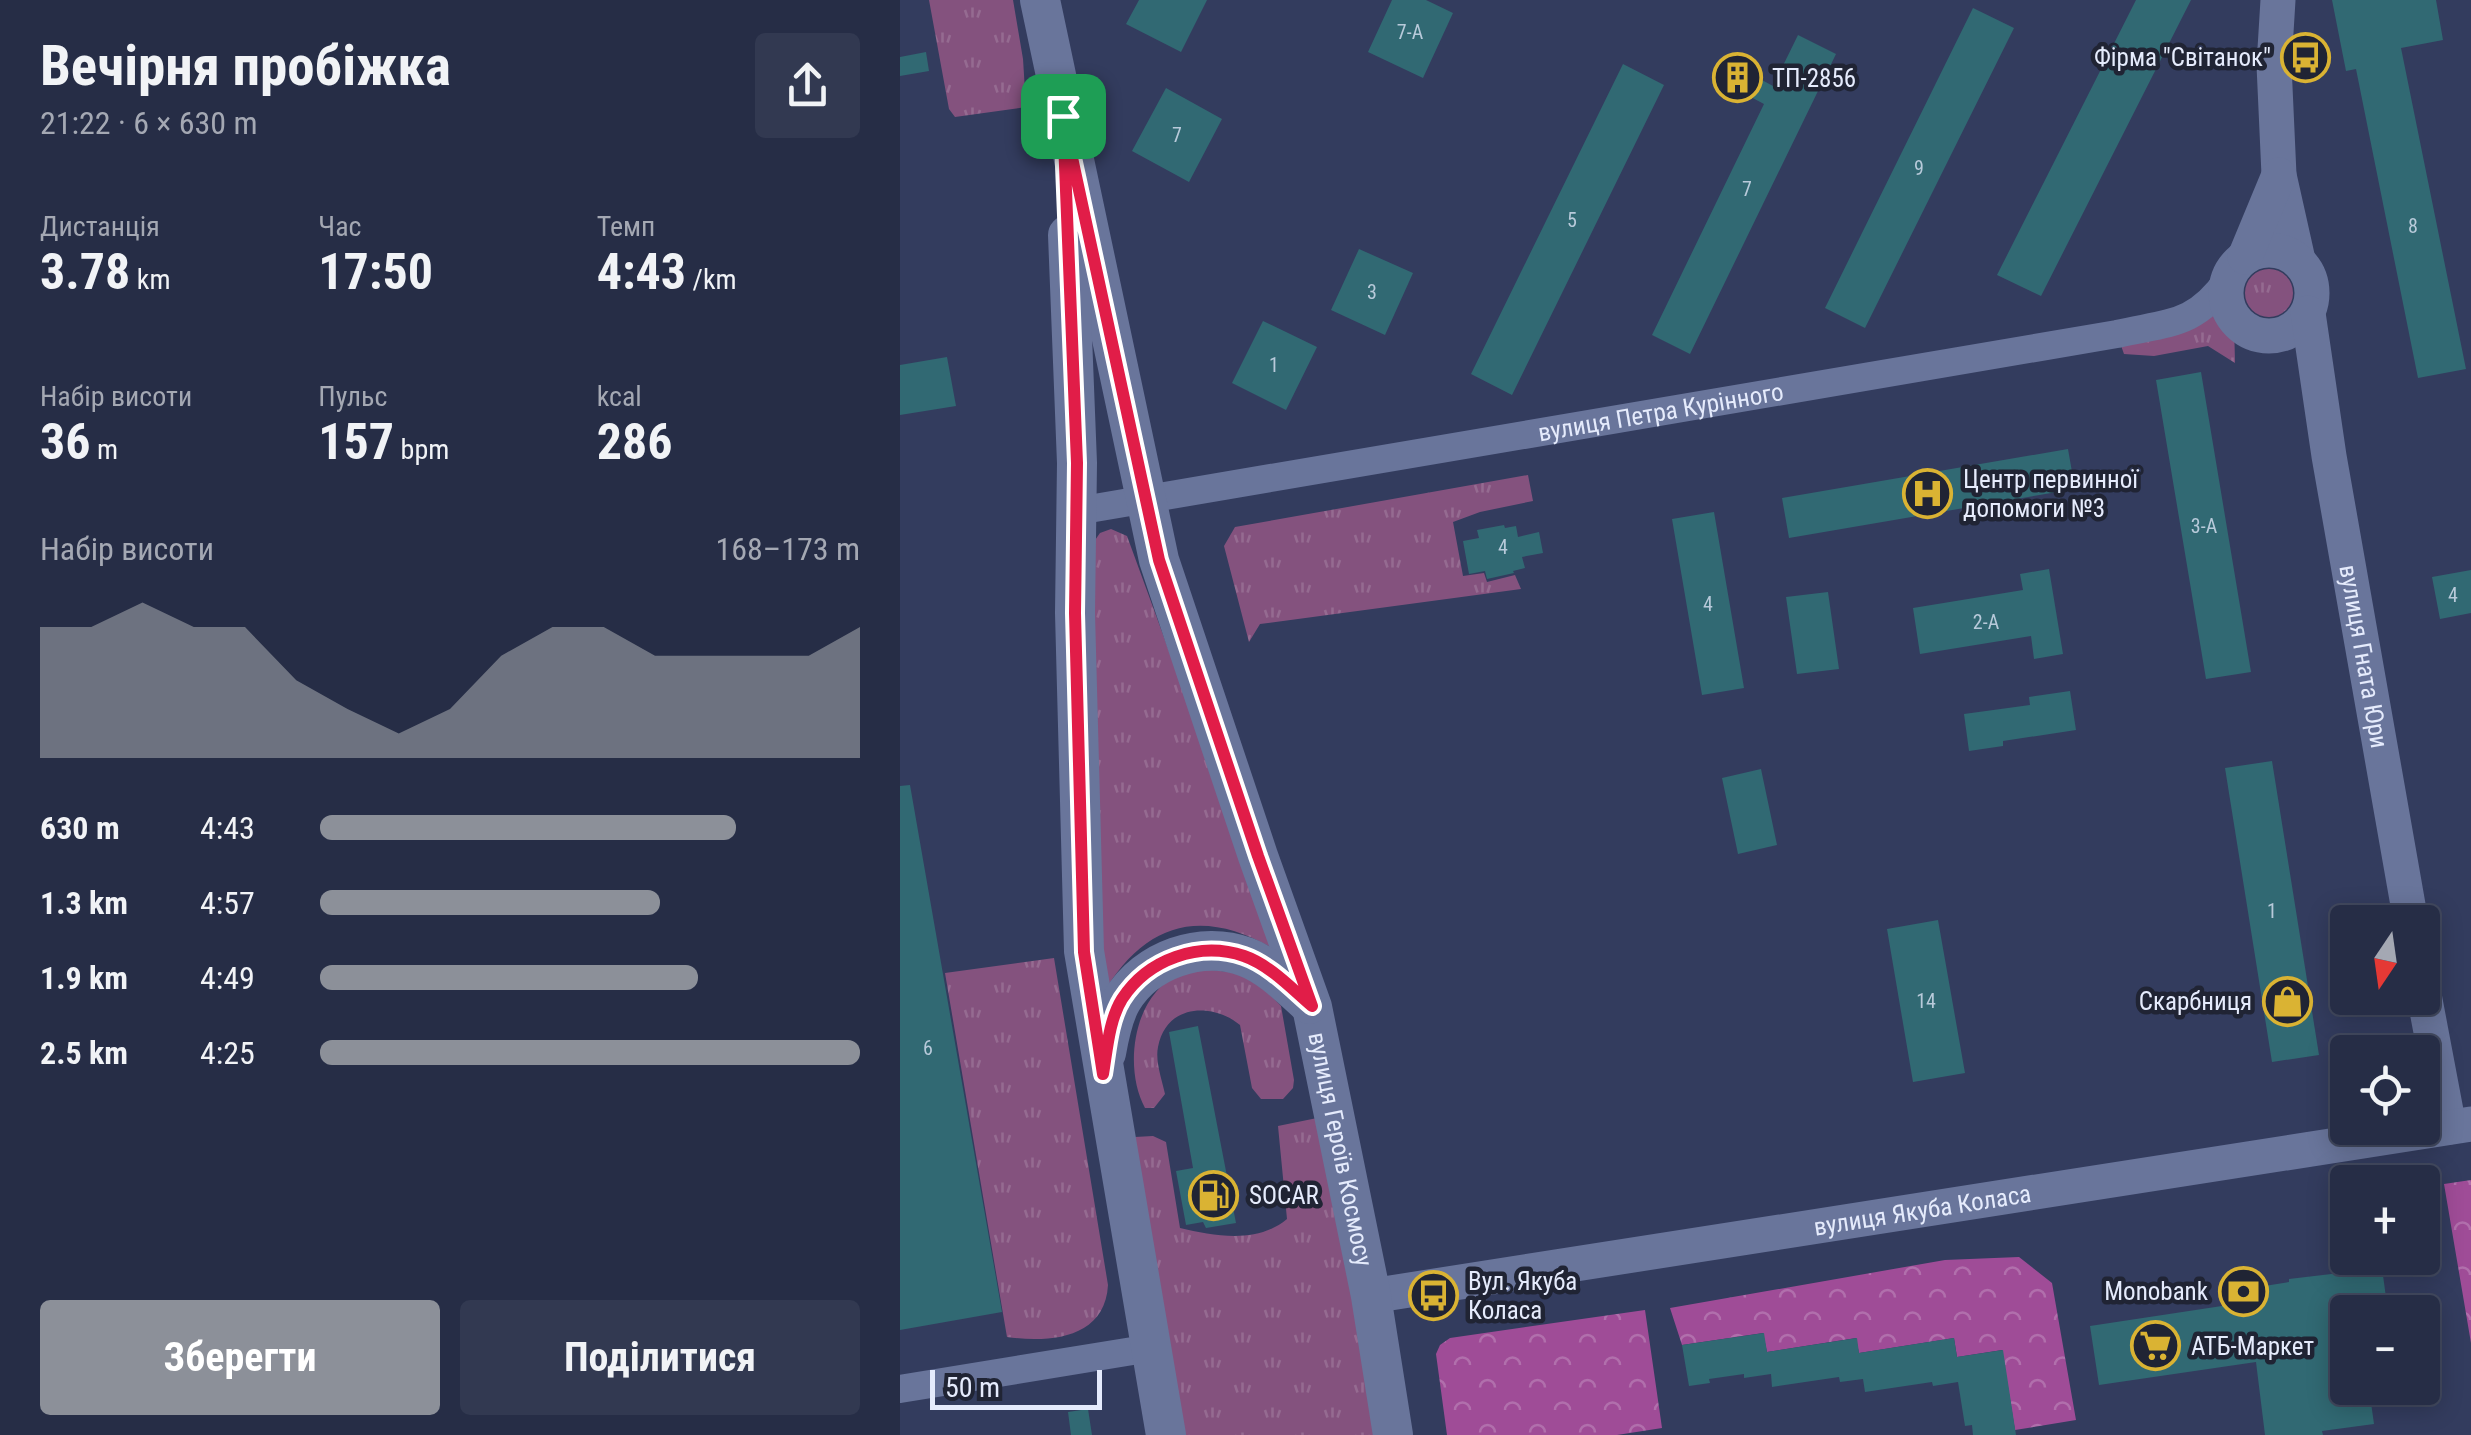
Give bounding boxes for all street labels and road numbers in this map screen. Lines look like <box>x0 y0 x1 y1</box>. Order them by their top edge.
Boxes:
street label: вулиця Петра Курінного <box>1536 377 1786 447</box>
street label: вулиця Гната Юри <box>2333 563 2394 750</box>
street label: вулиця Героїв Космосу <box>1302 1030 1379 1269</box>
street label: вулиця Якуба Коласа <box>1812 1179 2033 1242</box>

